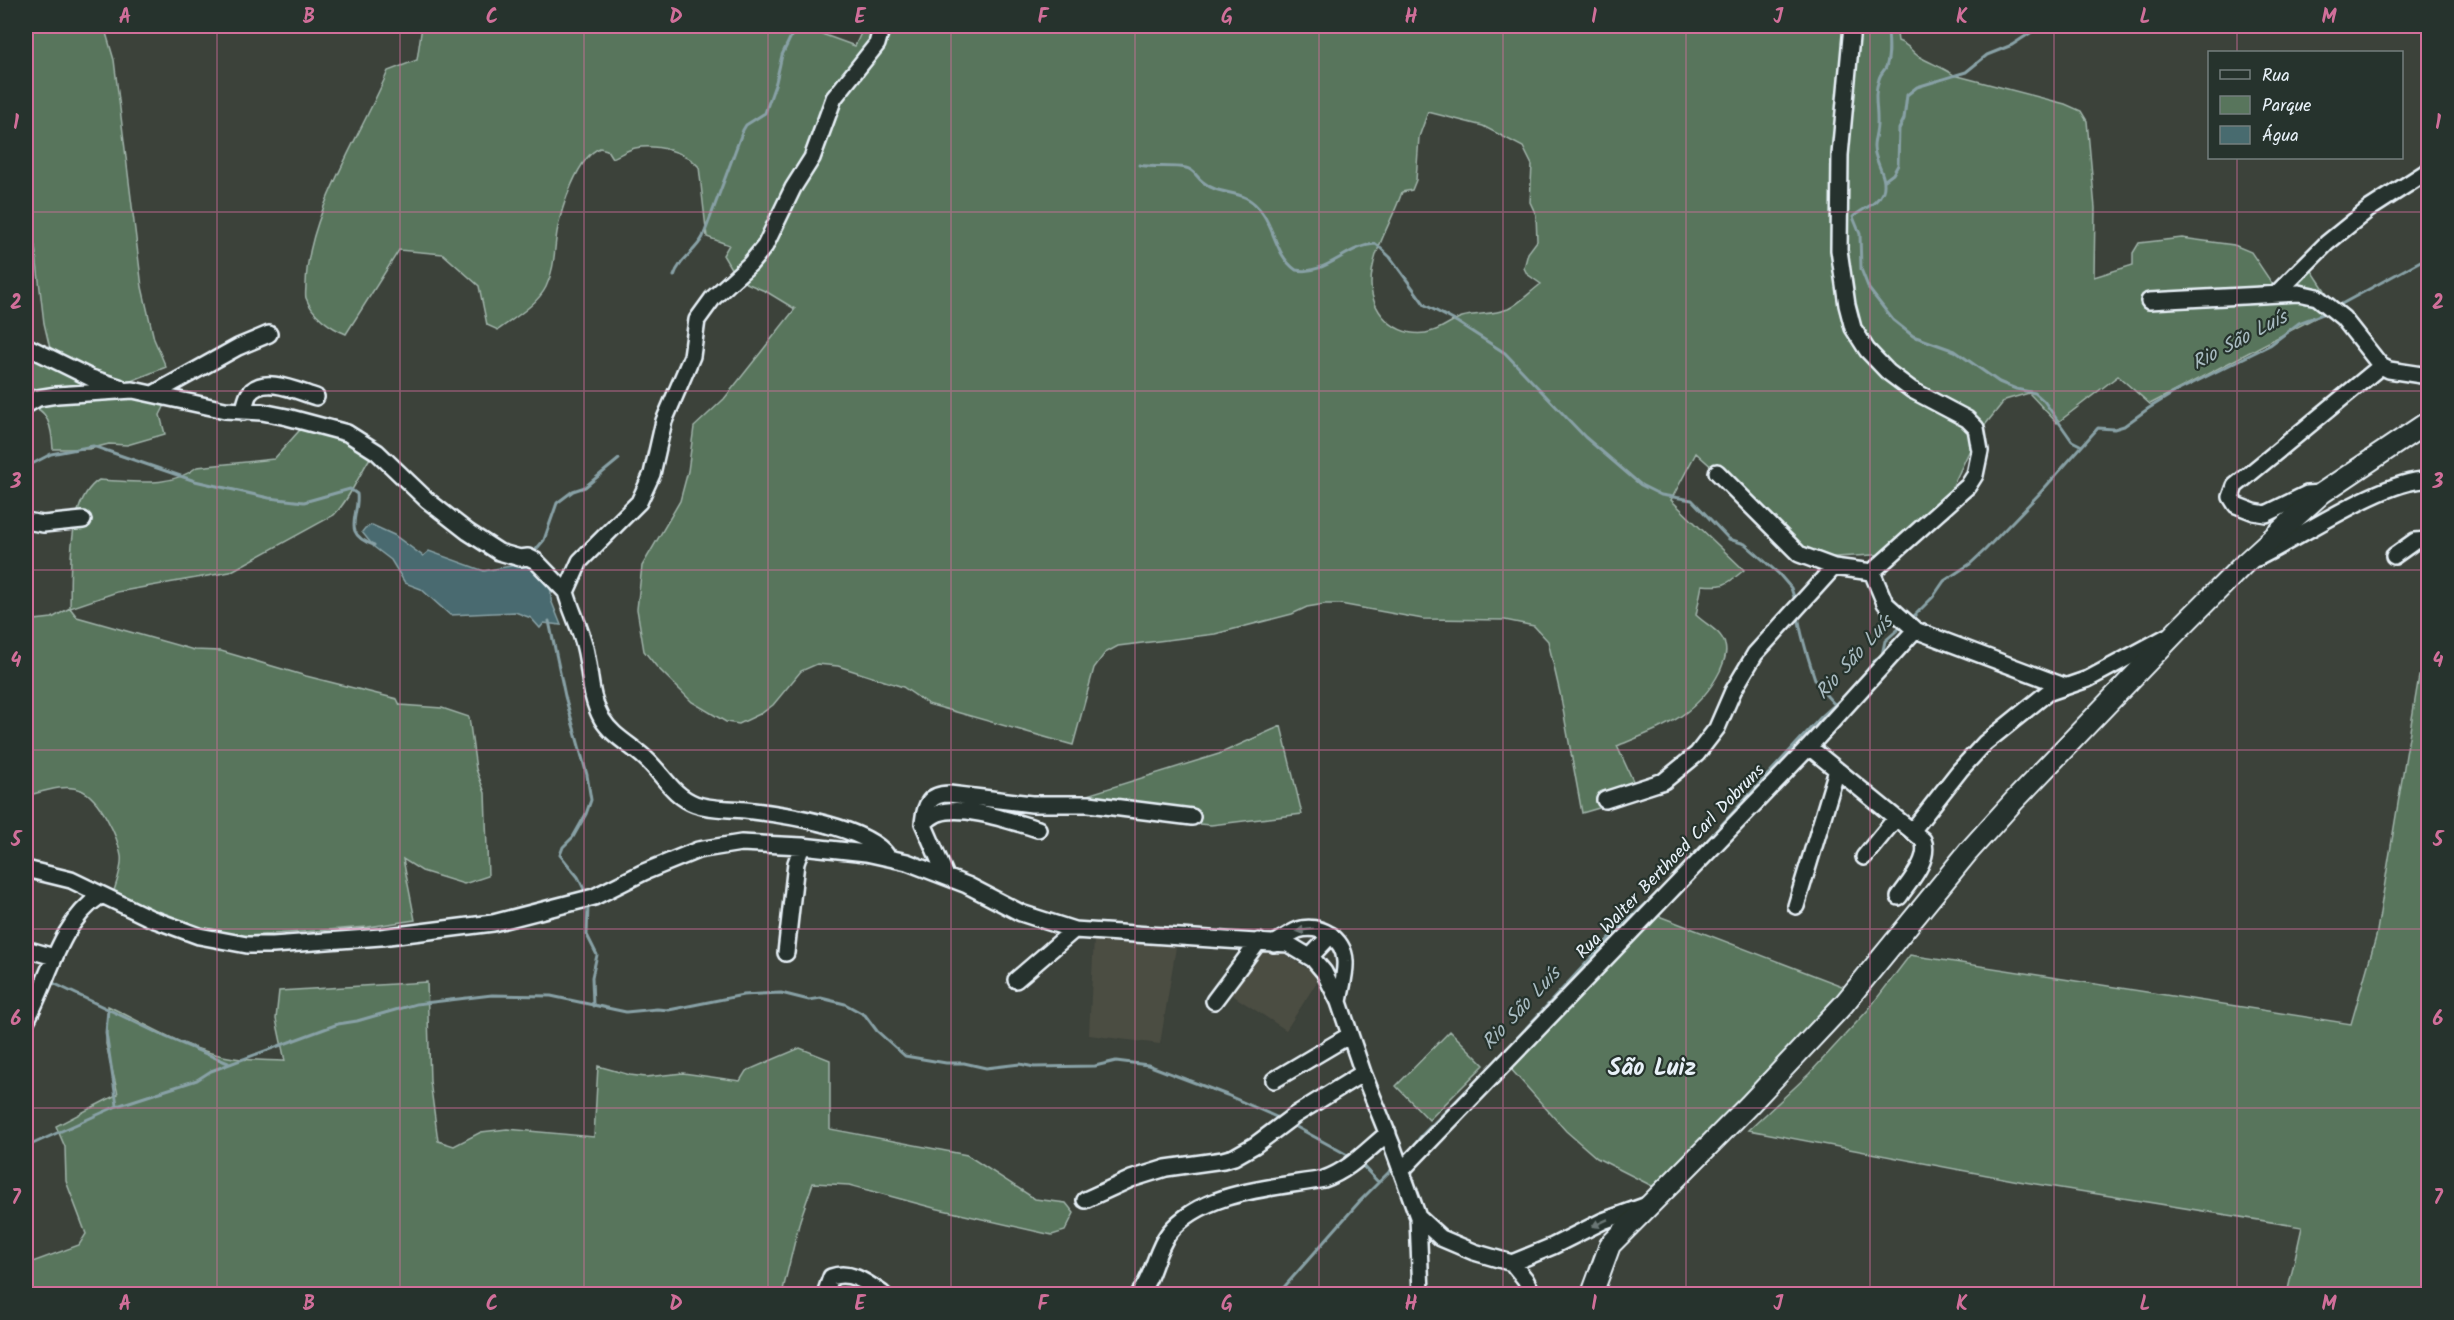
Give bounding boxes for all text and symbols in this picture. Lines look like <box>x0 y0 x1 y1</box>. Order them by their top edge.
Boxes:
text: A <box>119 2 131 34</box>
text: B <box>303 2 315 34</box>
text: C <box>486 2 498 34</box>
text: D <box>669 2 683 34</box>
text: E <box>854 2 866 34</box>
text: F <box>1038 2 1050 34</box>
text: G <box>1221 2 1233 34</box>
text: H <box>1404 2 1418 34</box>
text: I <box>1591 2 1597 34</box>
text: J <box>1773 2 1784 34</box>
text: K <box>1956 2 1968 34</box>
text: L <box>2140 2 2150 34</box>
text: M <box>2321 2 2337 34</box>
legend <box>2208 51 2403 159</box>
text: Rua <box>2262 62 2290 91</box>
text: Parque <box>2262 92 2311 121</box>
text: 1 <box>13 108 19 140</box>
text: 1 <box>2435 108 2441 140</box>
text: Água <box>2262 122 2299 151</box>
text: 2 <box>10 288 22 320</box>
text: 2 <box>2432 288 2444 320</box>
water label: Rio São Luís <box>2186 301 2296 380</box>
text: 3 <box>10 467 22 499</box>
text: 3 <box>2432 467 2444 499</box>
water label: Rio São Luís <box>1808 607 1904 708</box>
text: 4 <box>11 646 22 678</box>
text: 4 <box>2433 646 2444 678</box>
street label: Rua Walter Berthoed Carl Dobruns <box>1569 757 1773 966</box>
text: 5 <box>10 825 23 857</box>
text: 5 <box>2432 825 2445 857</box>
one-way arrow <box>1295 926 1314 935</box>
water label: Rio São Luís <box>1475 958 1571 1058</box>
text: 6 <box>11 1004 22 1036</box>
text: 6 <box>2433 1004 2444 1036</box>
district label: São Luiz <box>1608 1049 1696 1088</box>
text: 7 <box>11 1183 21 1215</box>
text: 7 <box>2433 1183 2443 1215</box>
one-way arrow <box>1592 1218 1609 1227</box>
text: A <box>119 1289 131 1320</box>
text: B <box>303 1289 315 1320</box>
text: C <box>486 1289 498 1320</box>
text: D <box>669 1289 683 1320</box>
text: E <box>854 1289 866 1320</box>
text: F <box>1038 1289 1050 1320</box>
text: G <box>1221 1289 1233 1320</box>
text: H <box>1404 1289 1418 1320</box>
text: I <box>1591 1289 1597 1320</box>
text: J <box>1773 1289 1784 1320</box>
text: K <box>1956 1289 1968 1320</box>
text: L <box>2140 1289 2150 1320</box>
text: M <box>2321 1289 2337 1320</box>

